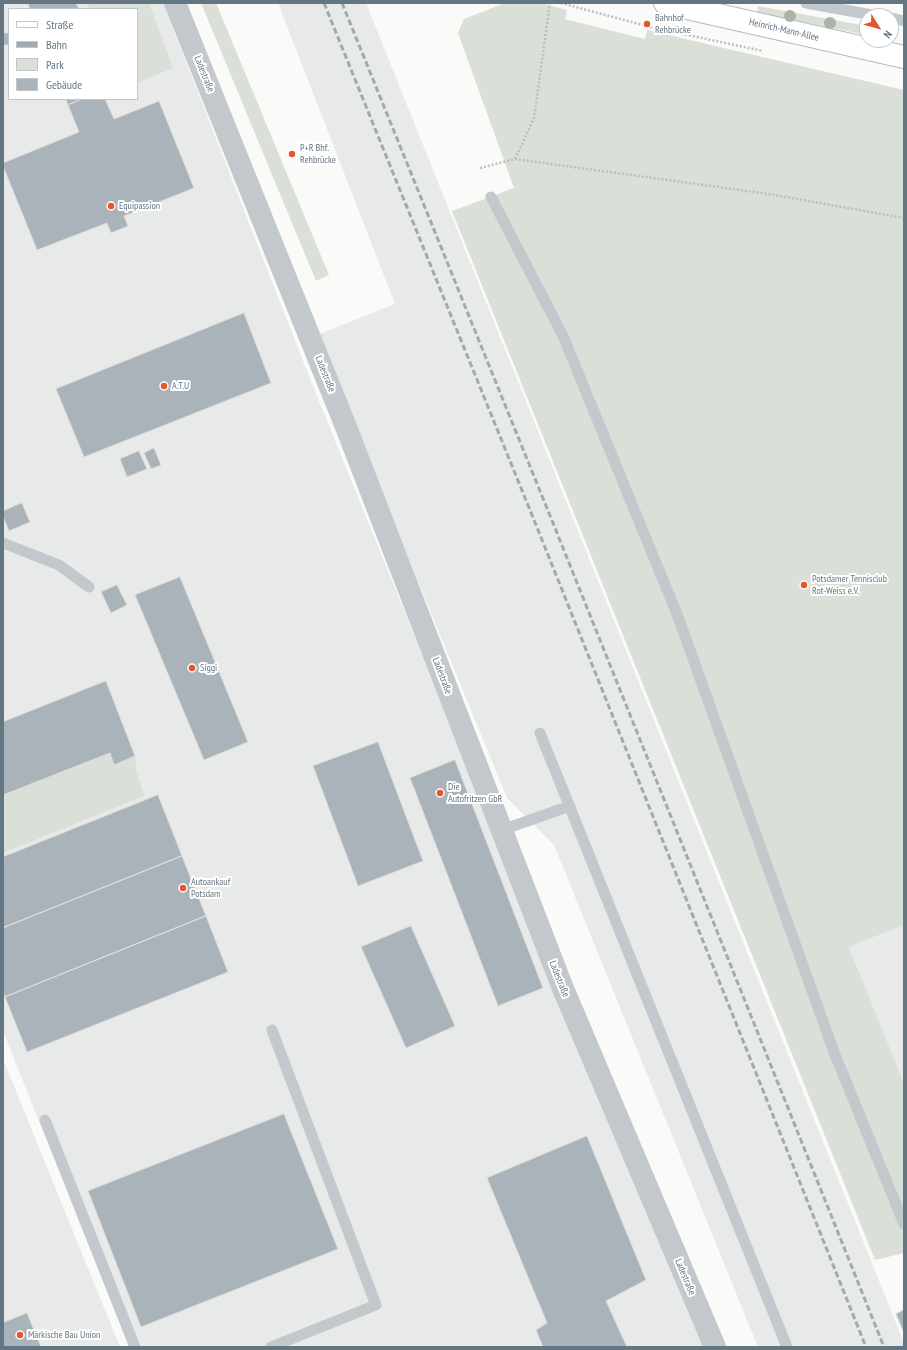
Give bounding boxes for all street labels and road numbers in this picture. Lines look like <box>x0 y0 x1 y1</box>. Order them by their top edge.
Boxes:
street label: Heinrich-Mann-Allee <box>748 16 820 44</box>
street label: Ladestraße <box>191 54 217 94</box>
street label: Ladestraße <box>312 354 338 394</box>
street label: Ladestraße <box>430 656 454 696</box>
street label: Ladestraße <box>546 959 572 999</box>
street label: Ladestraße <box>672 1257 698 1297</box>

